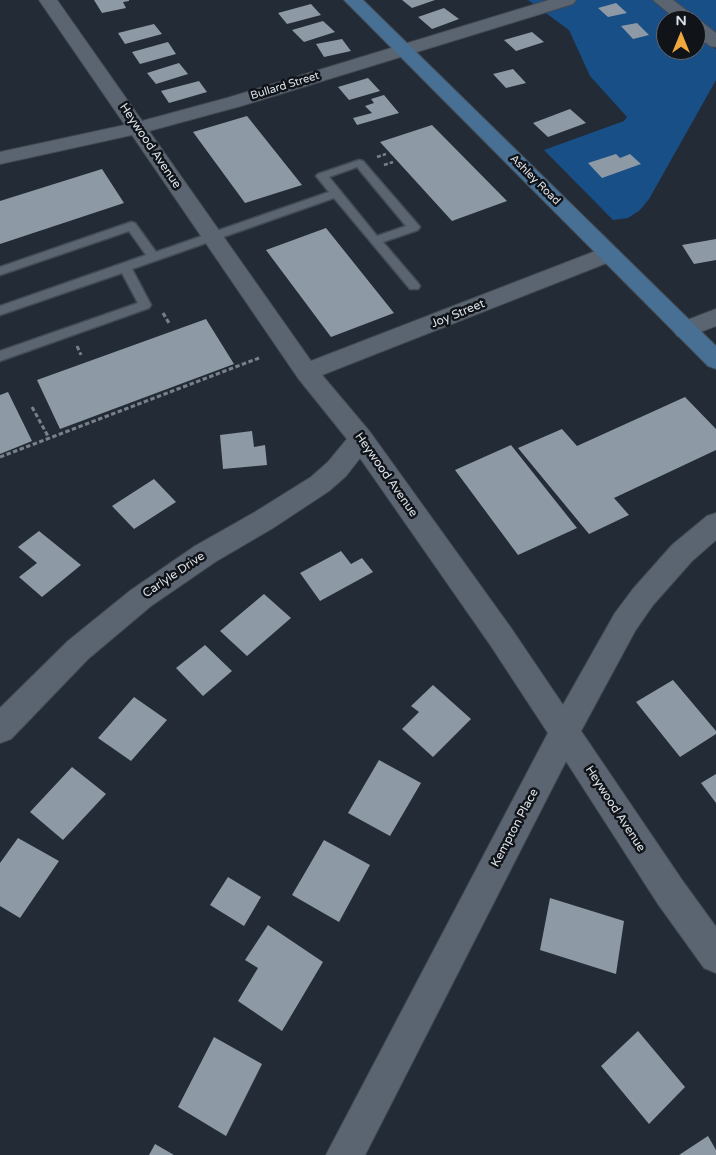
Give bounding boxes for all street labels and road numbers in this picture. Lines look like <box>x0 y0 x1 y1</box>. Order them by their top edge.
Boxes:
street label: Bullard Street <box>249 69 321 103</box>
street label: Heywood Avenue <box>116 101 184 191</box>
street label: Ashley Road <box>507 152 563 208</box>
street label: Joy Street <box>429 297 487 331</box>
street label: Heywood Avenue <box>352 430 420 520</box>
street label: Carlyle Drive <box>140 549 208 601</box>
street label: Heywood Avenue <box>582 763 648 855</box>
street label: Kempton Place <box>488 786 542 870</box>

